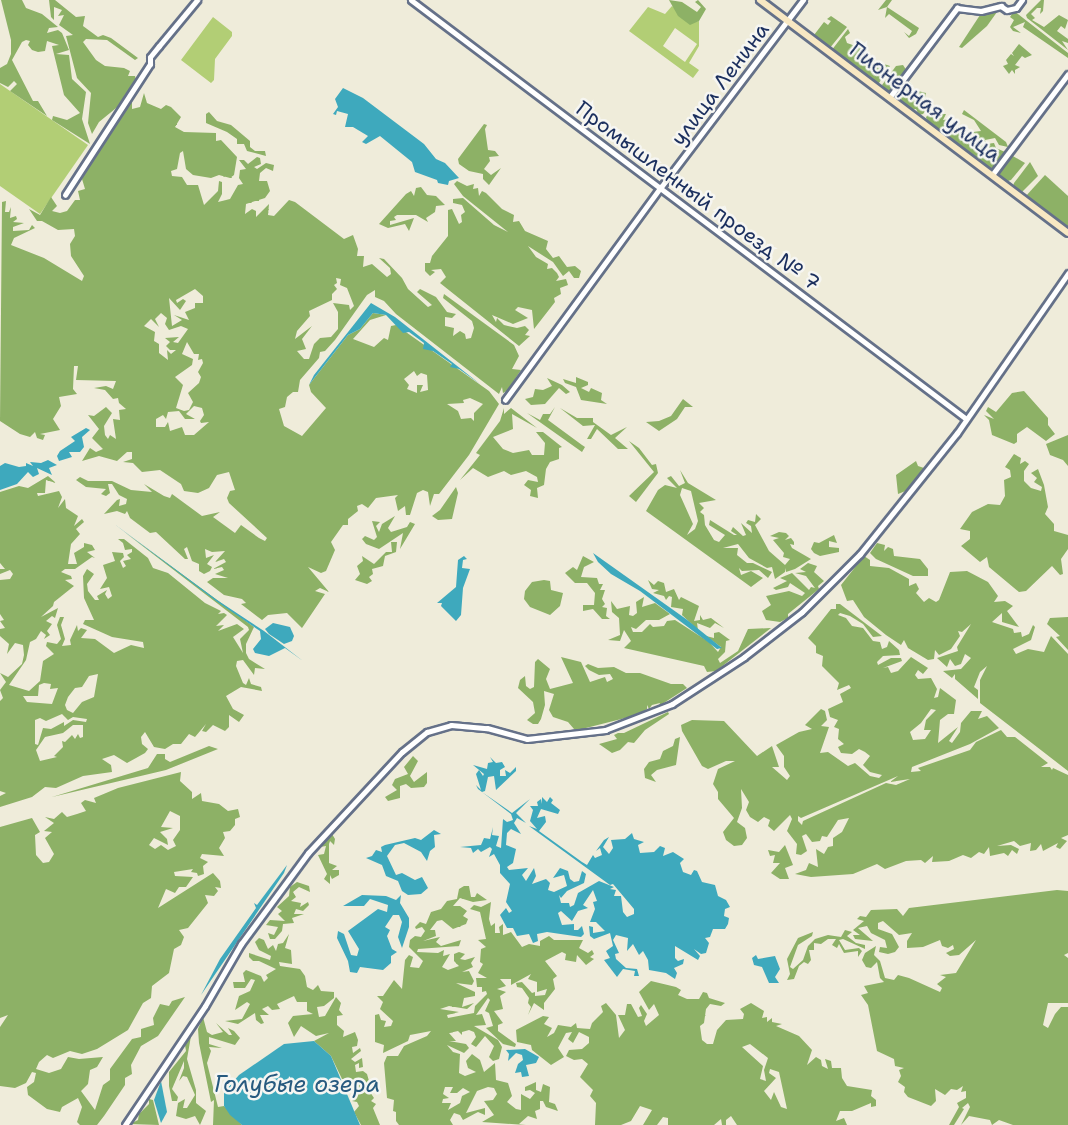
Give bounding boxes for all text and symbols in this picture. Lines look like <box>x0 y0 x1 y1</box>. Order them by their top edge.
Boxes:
street label: улица Ленина <box>666 18 774 150</box>
street label: Пионерная улица <box>844 37 1006 167</box>
street label: Промышленный проезд № 7 <box>571 96 825 296</box>
water label: Голубые озера <box>214 1070 380 1098</box>

